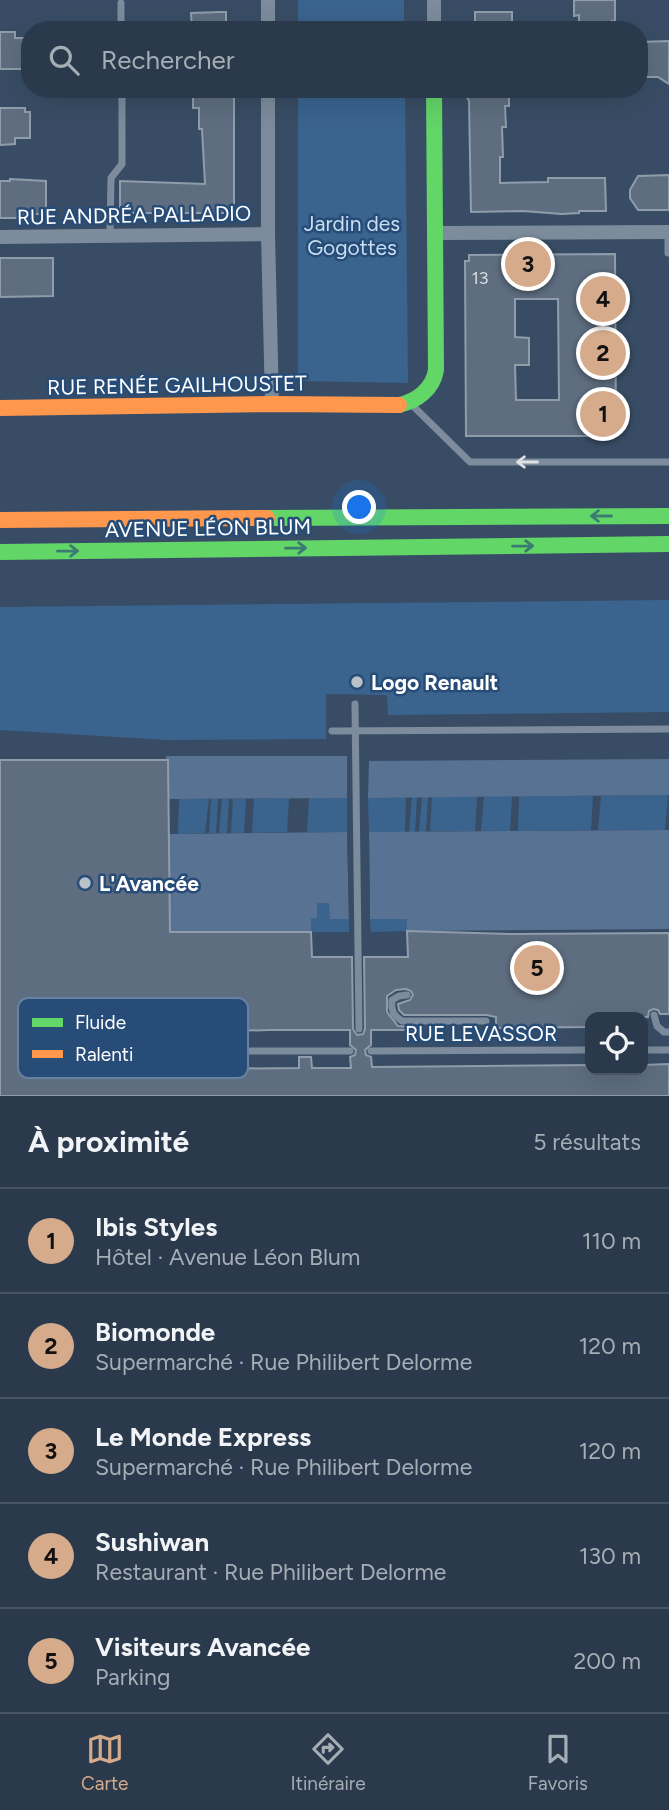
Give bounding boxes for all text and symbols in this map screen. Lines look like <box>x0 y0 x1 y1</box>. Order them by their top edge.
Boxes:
search box <box>21 21 648 98</box>
icon: search <box>45 41 83 79</box>
text: Rechercher <box>101 44 235 76</box>
street label: RUE ANDRÉA PALLADIO <box>17 200 251 230</box>
park label: Jardin des Gogottes <box>304 211 400 260</box>
pin: 3 <box>505 238 551 290</box>
house number: 13 <box>471 267 489 289</box>
pin: 4 <box>580 273 626 325</box>
pin: 2 <box>580 327 626 379</box>
street label: RUE RENÉE GAILHOUSTET <box>47 370 307 400</box>
pin: 1 <box>580 388 626 440</box>
one-way arrow <box>516 455 539 468</box>
your location <box>342 490 376 524</box>
one-way arrow <box>590 509 613 523</box>
street label: AVENUE LÉON BLUM <box>105 514 311 542</box>
one-way arrow <box>511 539 534 553</box>
one-way arrow <box>284 542 307 555</box>
one-way arrow <box>56 544 79 558</box>
place label: Logo Renault <box>371 670 498 695</box>
marker: Logo Renault <box>349 674 365 690</box>
place label: L'Avancée <box>99 871 199 896</box>
marker: L'Avancée <box>77 875 93 891</box>
pin: 5 <box>514 942 560 994</box>
legend <box>18 998 248 1078</box>
text: Fluide <box>75 1011 126 1034</box>
map controls <box>585 1012 648 1075</box>
button: locate <box>585 1012 648 1075</box>
street label: RUE LEVASSOR <box>405 1021 557 1046</box>
text: Ralenti <box>75 1043 133 1066</box>
text: À proximité <box>28 1123 189 1160</box>
text: 5 résultats <box>533 1128 641 1156</box>
text: Ibis Styles <box>95 1211 217 1243</box>
text: 1 <box>46 1227 56 1255</box>
text: 110 m <box>582 1227 641 1255</box>
text: Hôtel · Avenue Léon Blum <box>95 1243 360 1271</box>
text: Biomonde <box>95 1316 215 1348</box>
text: 2 <box>44 1332 58 1360</box>
text: 120 m <box>579 1332 641 1360</box>
text: Supermarché · Rue Philibert Delorme <box>95 1348 472 1376</box>
text: Le Monde Express <box>95 1421 311 1453</box>
text: 3 <box>45 1437 57 1465</box>
text: 120 m <box>579 1437 641 1465</box>
text: Supermarché · Rue Philibert Delorme <box>95 1453 472 1481</box>
text: Sushiwan <box>95 1526 209 1558</box>
text: 4 <box>44 1542 58 1570</box>
text: 130 m <box>579 1542 641 1570</box>
text: Restaurant · Rue Philibert Delorme <box>95 1558 446 1586</box>
text: Visiteurs Avancée <box>95 1631 310 1663</box>
text: 5 <box>44 1647 58 1675</box>
text: 200 m <box>573 1647 641 1675</box>
text: Parking <box>95 1663 170 1691</box>
tab: Carte <box>81 1730 128 1795</box>
tab: Itinéraire <box>291 1730 366 1795</box>
tab: Favoris <box>528 1730 588 1795</box>

